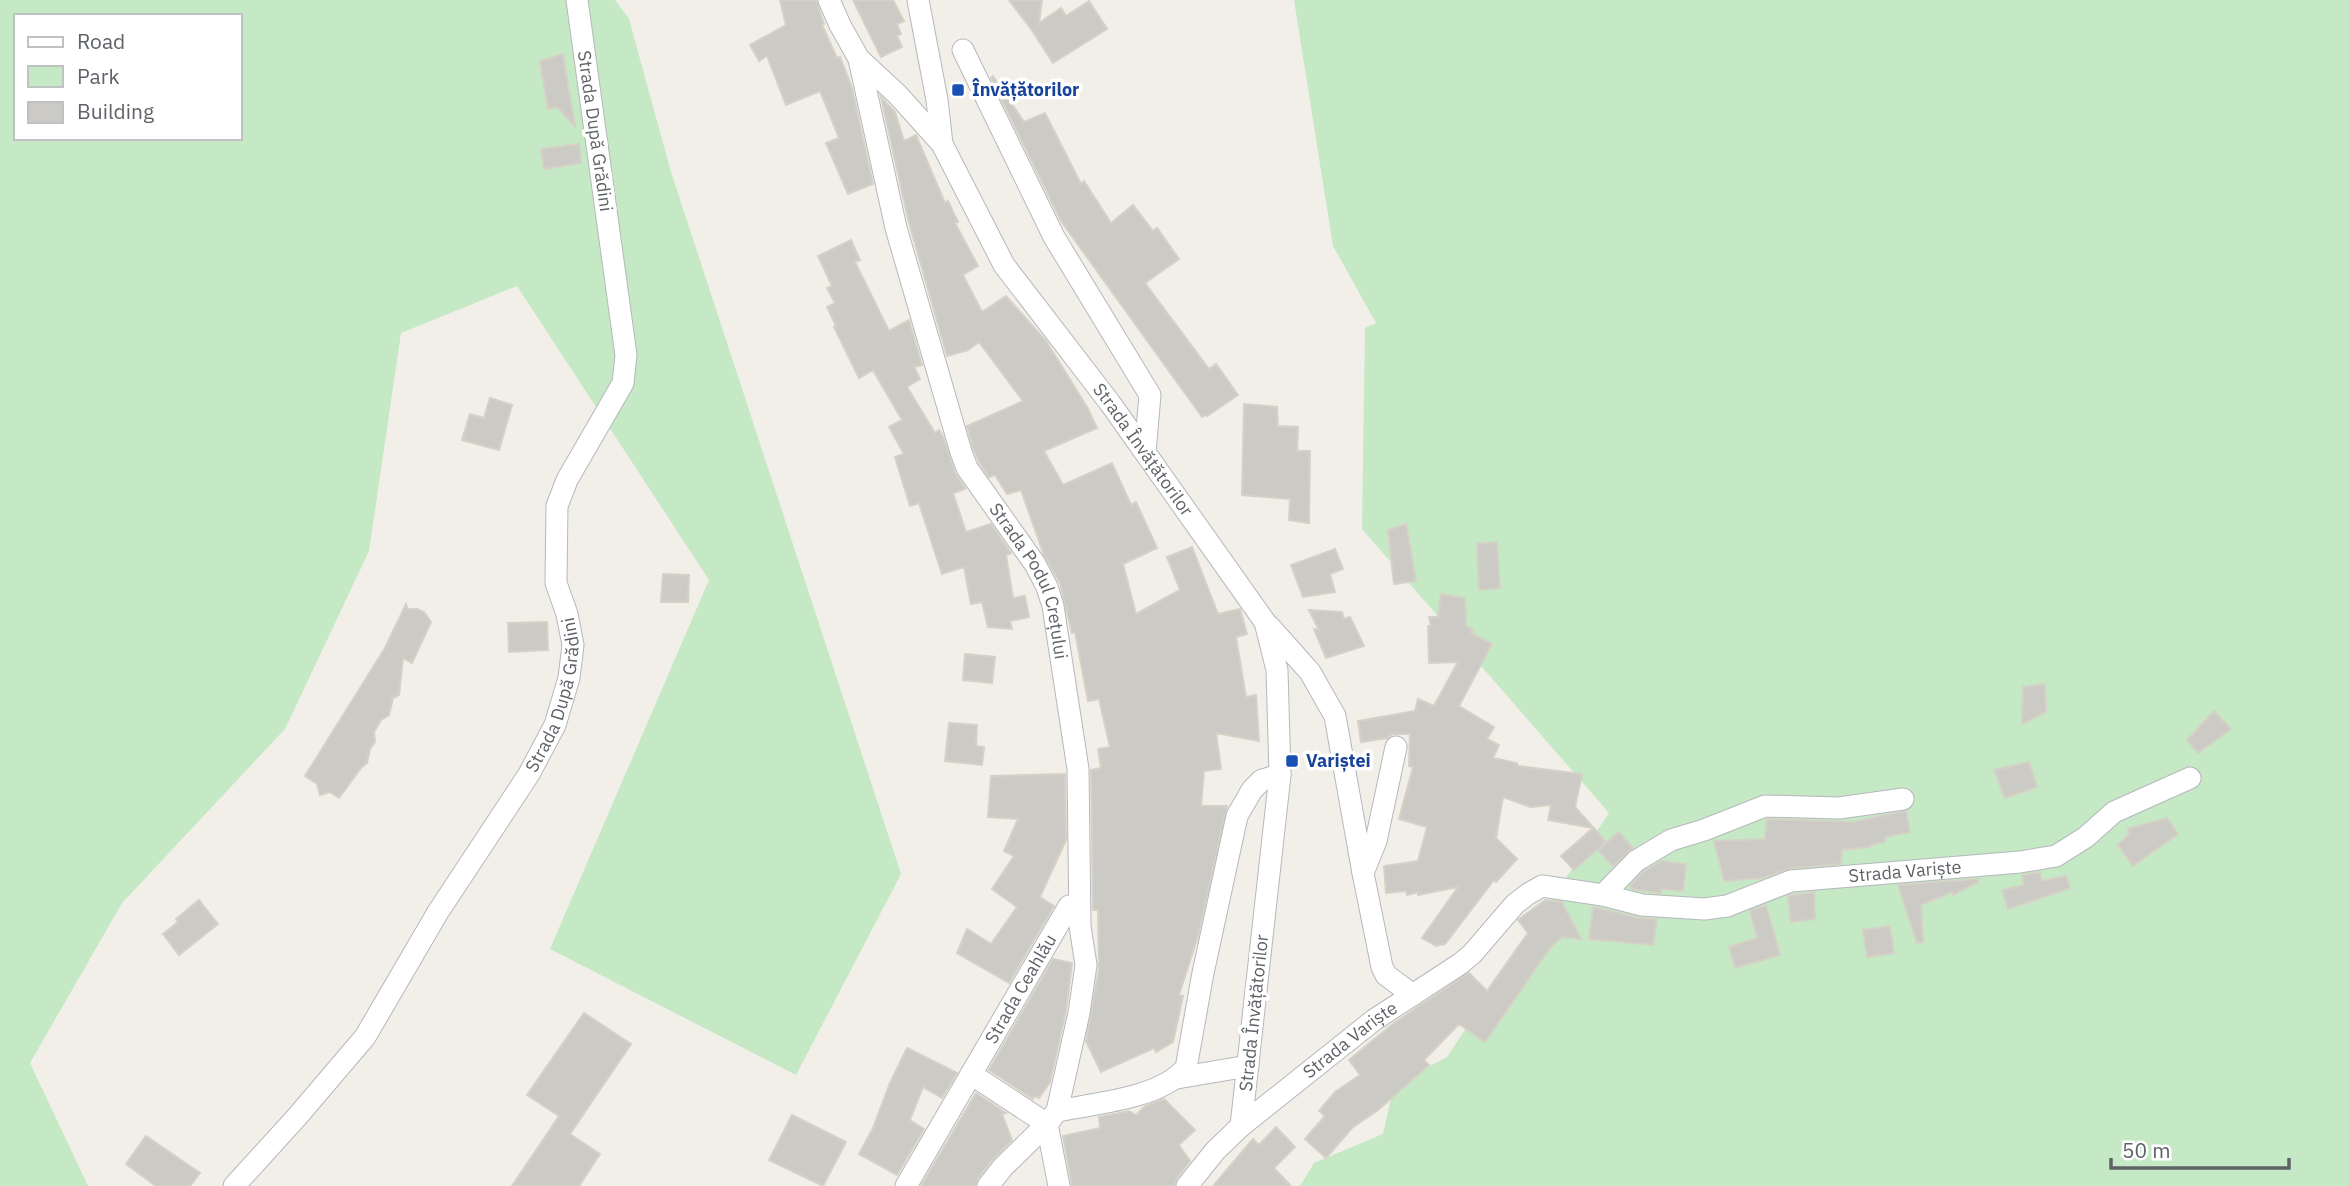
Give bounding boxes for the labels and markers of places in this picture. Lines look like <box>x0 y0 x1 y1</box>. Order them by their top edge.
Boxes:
place label: Învățătorilor <box>972 78 1079 101</box>
marker: Învățătorilor <box>950 82 966 98</box>
place label: Variștei <box>1306 749 1371 772</box>
marker: Variștei <box>1284 753 1300 769</box>

